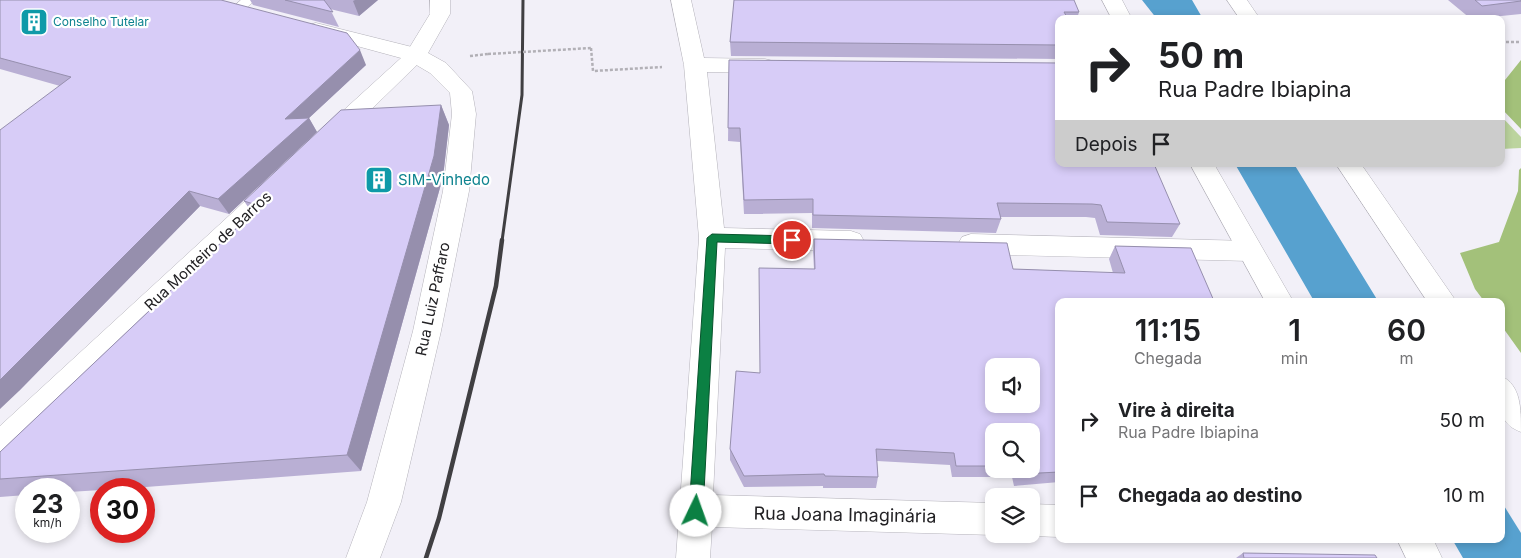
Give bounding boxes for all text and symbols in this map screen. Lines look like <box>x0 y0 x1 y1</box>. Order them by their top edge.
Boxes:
building icon: Conselho Tutelar <box>19 7 49 37</box>
place label: Conselho Tutelar <box>53 14 149 29</box>
text: 50 m <box>1158 34 1244 76</box>
icon: right <box>1075 35 1140 100</box>
text: Rua Padre Ibiapina <box>1158 76 1352 102</box>
icon: arrive <box>1147 130 1175 158</box>
text: Depois <box>1075 133 1137 156</box>
building icon: SIM-Vinhedo <box>364 165 394 195</box>
place label: SIM-Vinhedo <box>398 170 490 189</box>
street label: Rua Monteiro de Barros <box>140 187 275 314</box>
pin <box>771 219 813 261</box>
icon: arrive <box>778 226 806 254</box>
street label: Rua Luiz Paffaro <box>411 240 454 357</box>
text: 11:15 <box>1135 312 1201 348</box>
text: 1 <box>1288 312 1301 348</box>
text: 60 <box>1387 312 1426 348</box>
text: Chegada <box>1134 348 1202 368</box>
text: min <box>1281 348 1308 368</box>
text: m <box>1400 348 1414 368</box>
map controls <box>985 358 1040 543</box>
button: sound <box>985 358 1040 413</box>
text: Vire à direita <box>1118 399 1235 422</box>
icon: right <box>1075 407 1103 435</box>
text: 50 m <box>1439 409 1485 432</box>
text: Rua Padre Ibiapina <box>1118 422 1259 442</box>
button: search <box>985 423 1040 478</box>
speed limit sign: 30 <box>90 478 155 543</box>
icon: arrive <box>1075 482 1103 510</box>
position arrow <box>669 484 721 536</box>
text: Chegada ao destino <box>1118 484 1302 507</box>
text: 10 m <box>1443 484 1485 507</box>
button: layers <box>985 488 1040 543</box>
text: 23 <box>32 489 63 519</box>
street label: Rua Joana Imaginária <box>753 502 937 527</box>
text: km/h <box>33 515 62 530</box>

